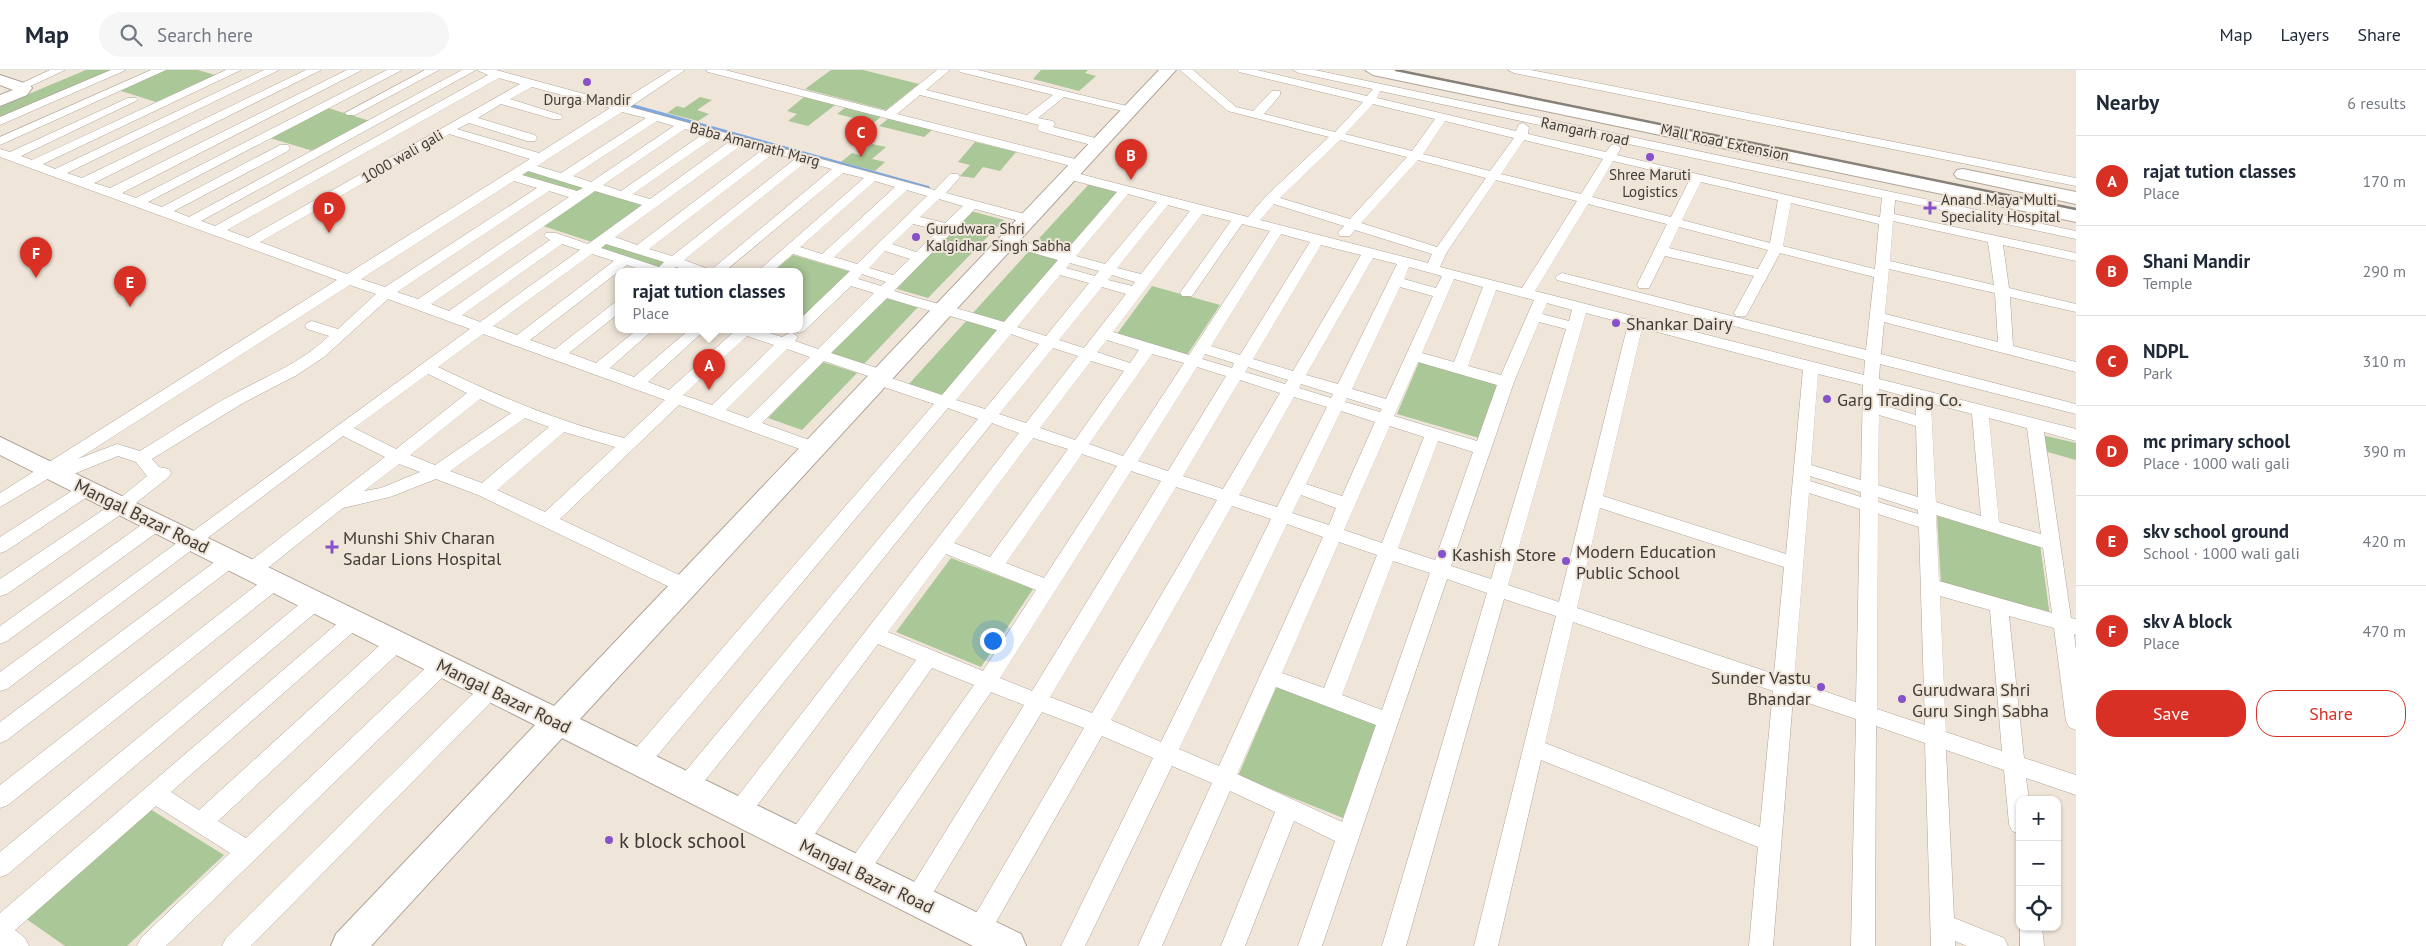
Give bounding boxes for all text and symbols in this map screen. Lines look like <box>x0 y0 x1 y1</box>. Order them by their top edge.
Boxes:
search box <box>99 12 449 57</box>
text: Map <box>25 19 69 50</box>
icon: search <box>117 21 145 49</box>
text: Search here <box>157 23 253 47</box>
text: Map <box>2220 23 2252 46</box>
text: Layers <box>2280 23 2329 46</box>
text: Share <box>2357 23 2401 46</box>
marker: Durga Mandir <box>581 76 593 88</box>
text: Nearby <box>2096 89 2159 116</box>
place label: Durga Mandir <box>543 90 631 109</box>
text: 6 results <box>2347 93 2406 113</box>
street label: Ramgarh road <box>1539 112 1631 150</box>
pin: C <box>845 116 877 157</box>
street label: Baba Amarnath Marg <box>688 117 822 171</box>
street label: Mall Road Extension <box>1659 119 1791 165</box>
street label: 1000 wali gali <box>358 125 446 187</box>
pin: B <box>1115 139 1147 180</box>
marker: Shree Maruti Logistics <box>1644 151 1656 163</box>
text: rajat tution classes <box>2143 159 2296 183</box>
place label: Shree Maruti Logistics <box>1609 165 1691 201</box>
text: A <box>2107 171 2117 191</box>
text: 170 m <box>2363 171 2406 191</box>
text: Place <box>2143 183 2180 203</box>
place label: Anand Maya Multi Speciality Hospital <box>1941 190 2061 226</box>
pin: D <box>313 192 345 233</box>
marker: Anand Maya Multi Speciality Hospital <box>1923 201 1937 215</box>
place label: Gurudwara Shri Kalgidhar Singh Sabha <box>926 219 1071 255</box>
marker: Gurudwara Shri Kalgidhar Singh Sabha <box>910 231 922 243</box>
pin: F <box>20 237 52 278</box>
text: Shani Mandir <box>2143 249 2250 273</box>
text: B <box>2107 261 2117 281</box>
text: 290 m <box>2363 261 2406 281</box>
pin: E <box>114 266 146 307</box>
popup <box>615 268 803 333</box>
text: Temple <box>2143 273 2192 293</box>
text: rajat tution classes <box>633 279 785 303</box>
text: Place <box>633 303 669 323</box>
place label: Shankar Dairy <box>1626 312 1733 335</box>
marker: Shankar Dairy <box>1610 317 1622 329</box>
text: NDPL <box>2143 339 2188 363</box>
pin: A <box>693 349 725 390</box>
text: C <box>2108 351 2116 371</box>
text: 310 m <box>2363 351 2406 371</box>
text: Park <box>2143 363 2172 383</box>
place label: Garg Trading Co. <box>1837 388 1962 411</box>
marker: Garg Trading Co. <box>1821 393 1833 405</box>
text: mc primary school <box>2143 429 2290 453</box>
text: D <box>2107 441 2117 461</box>
text: 390 m <box>2363 441 2406 461</box>
text: Place · 1000 wali gali <box>2143 453 2290 473</box>
street label: Mangal Bazar Road <box>71 473 213 559</box>
text: skv school ground <box>2143 519 2289 543</box>
place label: Munshi Shiv Charan Sadar Lions Hospital <box>343 526 502 570</box>
text: E <box>2108 531 2116 551</box>
text: 420 m <box>2363 531 2406 551</box>
marker: Munshi Shiv Charan Sadar Lions Hospital <box>325 540 339 554</box>
place label: Modern Education Public School <box>1576 540 1716 584</box>
place label: Kashish Store <box>1452 543 1556 566</box>
text: School · 1000 wali gali <box>2143 543 2300 563</box>
marker: Kashish Store <box>1436 548 1448 560</box>
marker: Modern Education Public School <box>1560 555 1572 567</box>
text: skv A block <box>2143 609 2232 633</box>
text: F <box>2108 621 2116 641</box>
text: 470 m <box>2363 621 2406 641</box>
your location <box>980 628 1006 654</box>
text: Place <box>2143 633 2180 653</box>
street label: Mangal Bazar Road <box>433 653 575 739</box>
place label: Sunder Vastu Bhandar <box>1711 666 1811 710</box>
place label: Gurudwara Shri Guru Singh Sabha <box>1912 678 2049 722</box>
marker: Sunder Vastu Bhandar <box>1815 681 1827 693</box>
button: Save <box>2096 690 2246 737</box>
button: Share <box>2256 690 2406 737</box>
marker: Gurudwara Shri Guru Singh Sabha <box>1896 693 1908 705</box>
map controls <box>2016 796 2061 931</box>
button: + <box>2016 796 2061 841</box>
place label: k block school <box>619 827 746 854</box>
street label: Mangal Bazar Road <box>796 833 938 919</box>
marker: k block school <box>603 834 615 846</box>
button: − <box>2016 841 2061 886</box>
button: locate <box>2016 886 2061 931</box>

